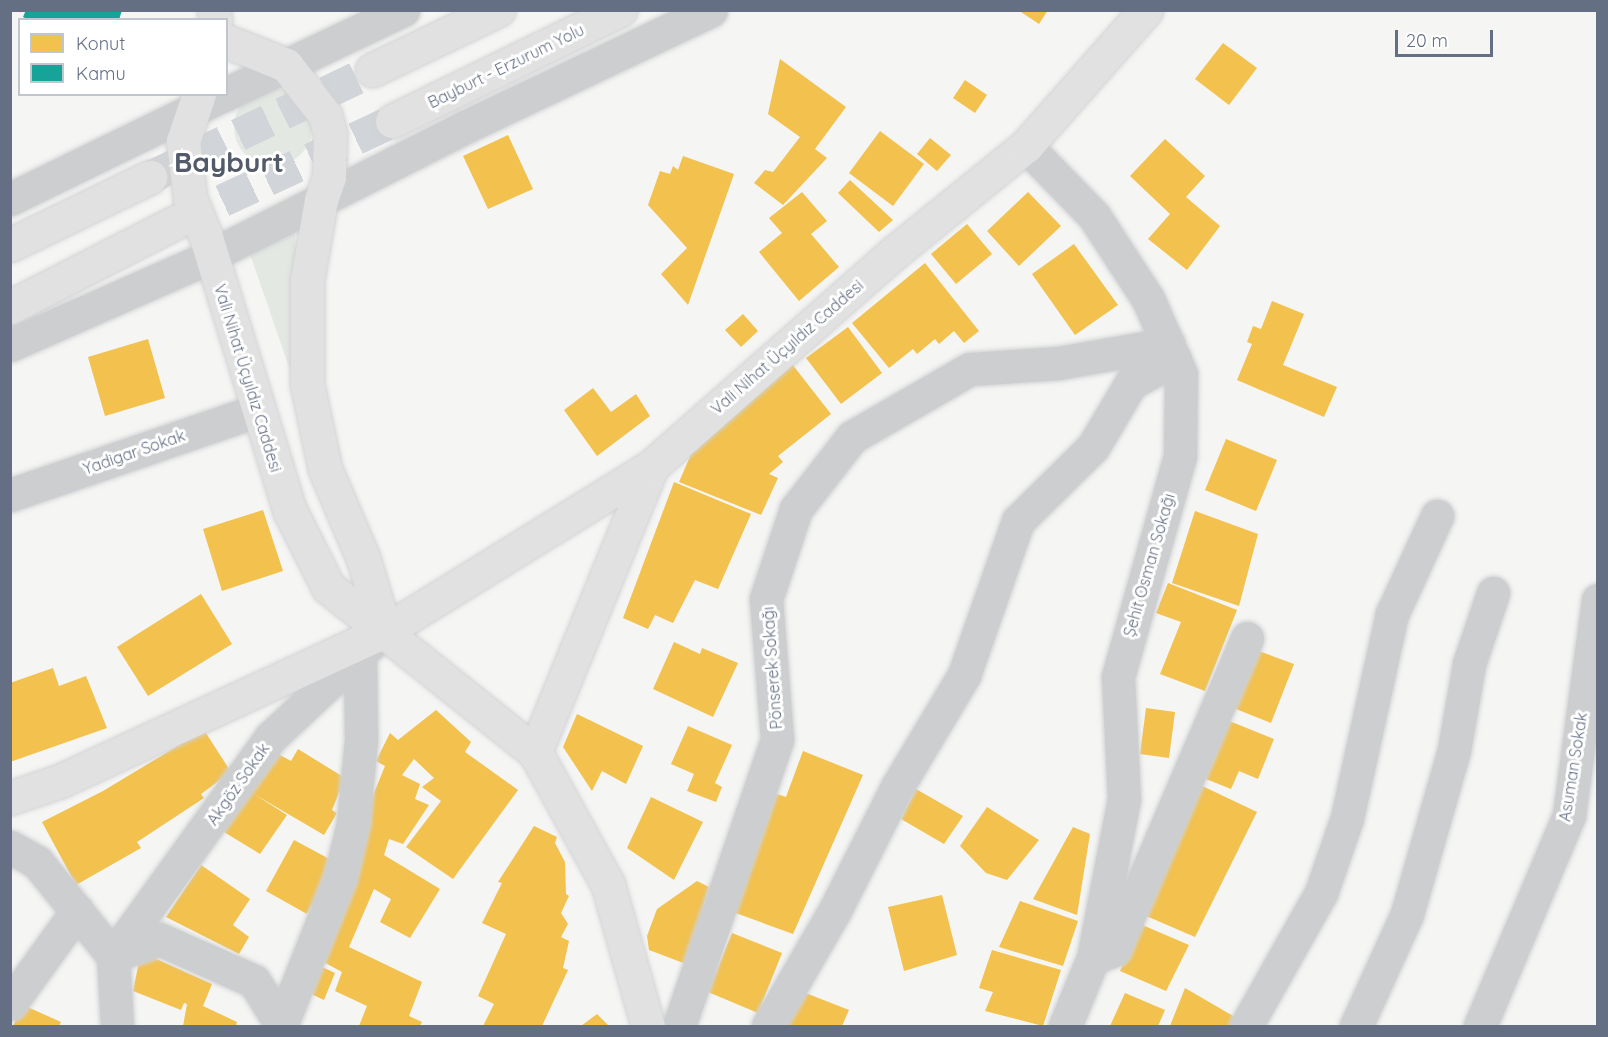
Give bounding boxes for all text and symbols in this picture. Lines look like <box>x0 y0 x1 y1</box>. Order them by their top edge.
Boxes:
legend <box>18 18 228 96</box>
scale bar <box>1398 18 1496 56</box>
street label: Bayburt - Erzurum Yolu <box>425 20 587 112</box>
text: 20 m <box>1406 29 1448 52</box>
text: Konut <box>76 32 125 55</box>
text: Kamu <box>76 62 126 85</box>
district label: Bayburt <box>174 145 284 179</box>
street label: Vali Nihat Üçyıldız Caddesi <box>707 276 867 418</box>
street label: Vali Nihat Üçyıldız Caddesi <box>210 282 286 474</box>
street label: Yadigar Sokak <box>80 426 188 478</box>
street label: Şehit Osman Sokağı <box>1119 491 1179 639</box>
street label: Pönserek Sokağı <box>758 606 786 730</box>
street label: Asuman Sokak <box>1555 711 1591 823</box>
street label: Akgöz Sokak <box>203 739 273 829</box>

